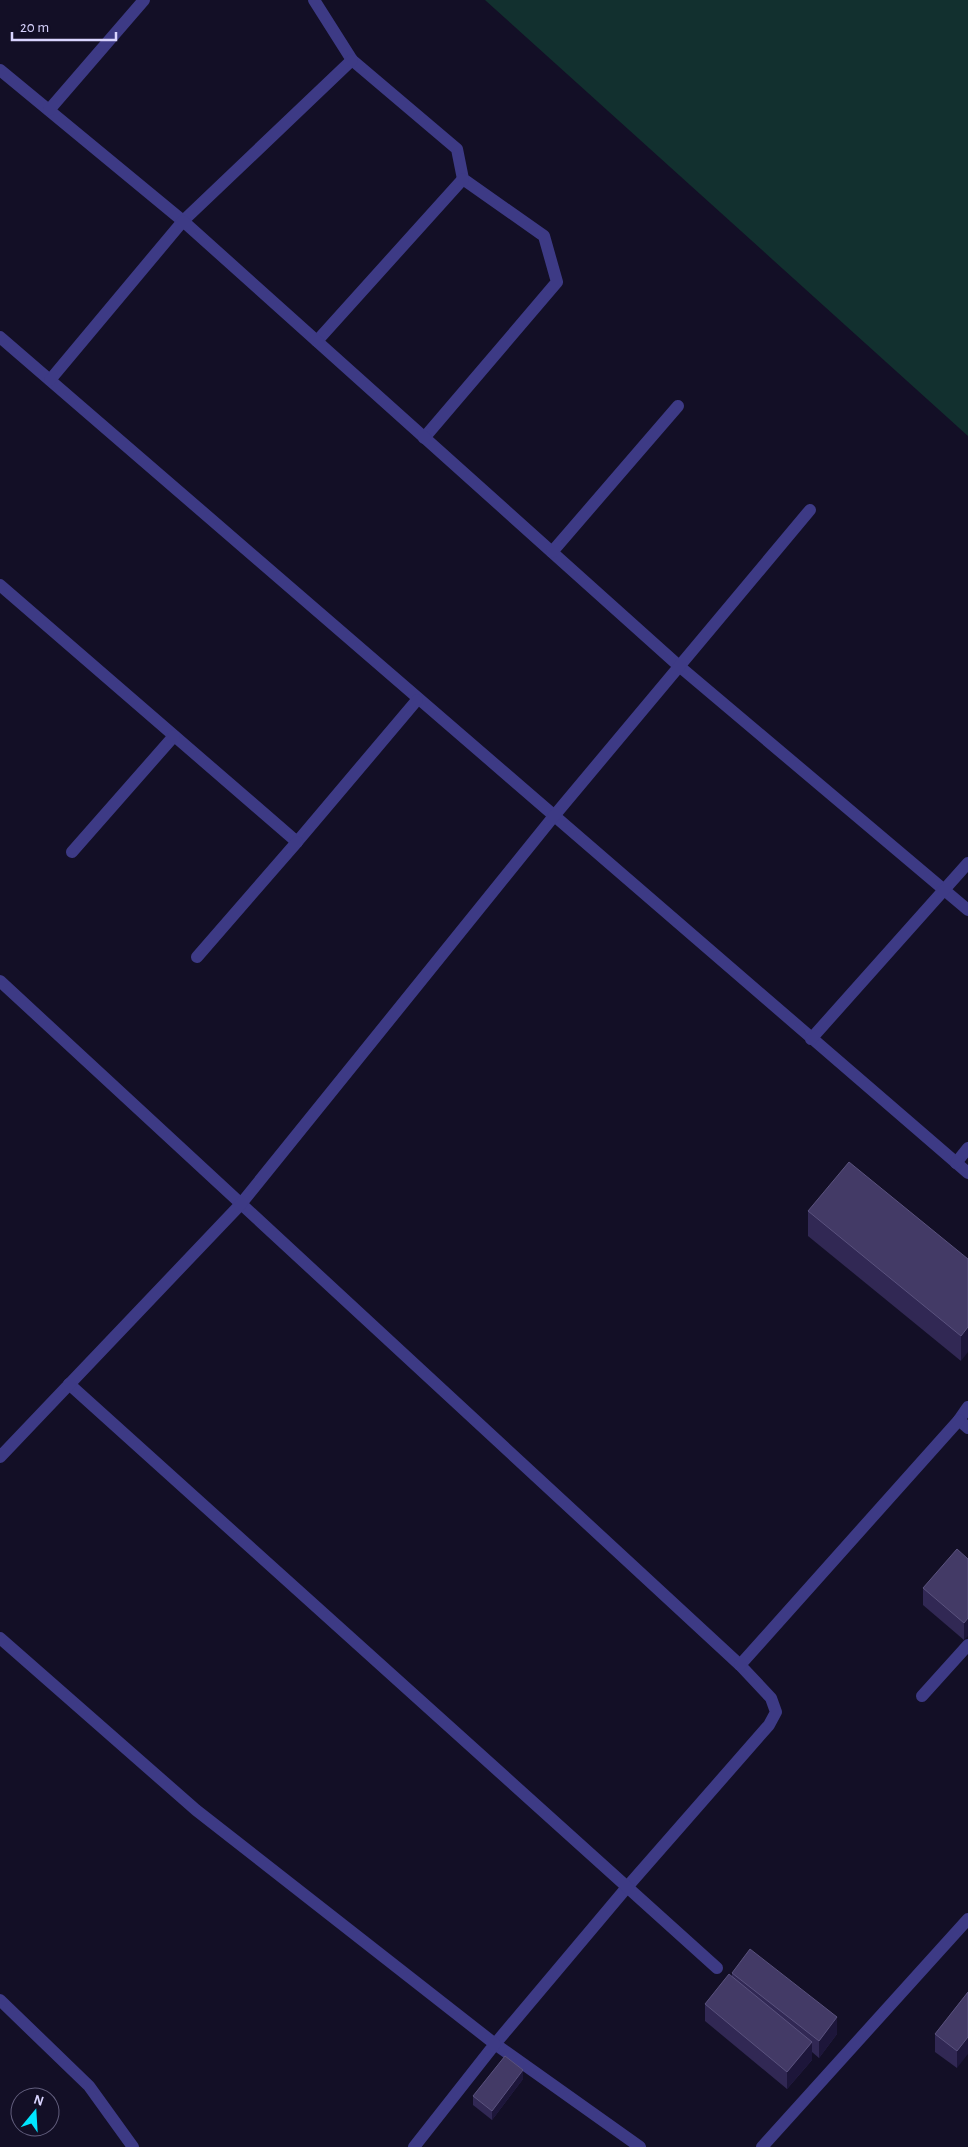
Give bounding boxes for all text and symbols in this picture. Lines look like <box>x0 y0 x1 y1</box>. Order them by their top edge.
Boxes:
scale bar <box>12 10 116 42</box>
text: 20 m <box>20 20 49 35</box>
north arrow <box>10 2087 60 2137</box>
text: N <box>32 2092 46 2109</box>

